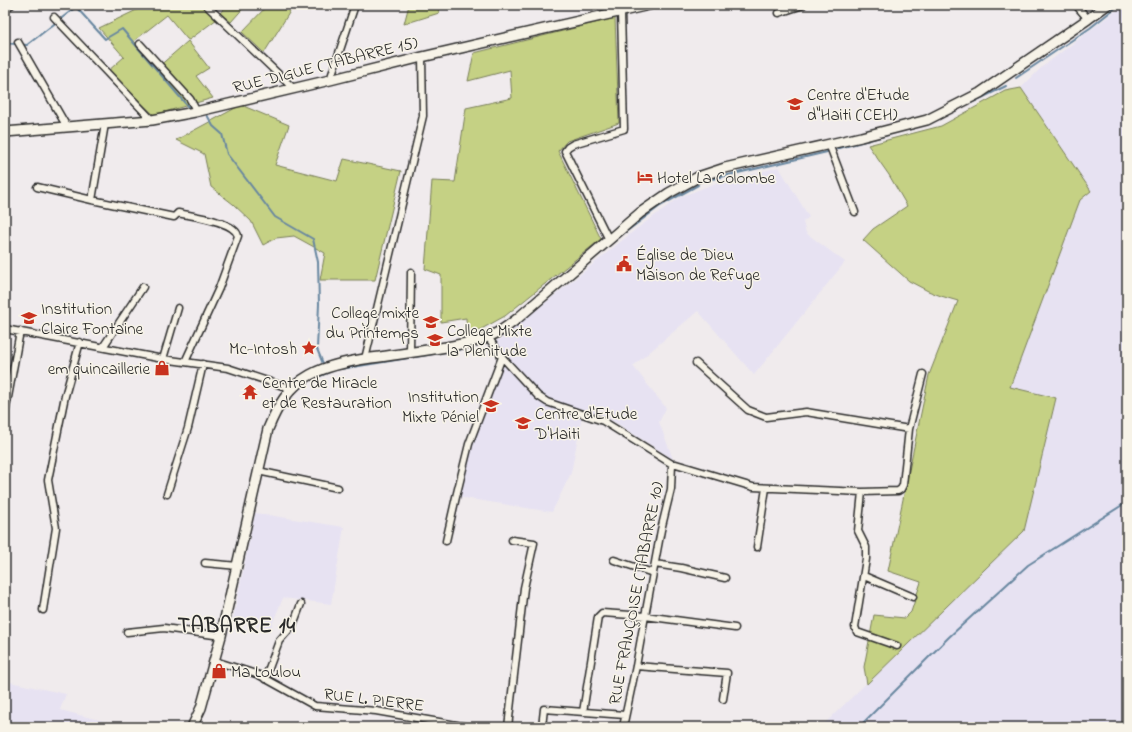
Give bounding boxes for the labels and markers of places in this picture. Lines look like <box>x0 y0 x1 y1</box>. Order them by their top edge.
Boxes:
place label: Centre d'Etude d"Haiti (CEH) <box>807 83 910 128</box>
school or university icon: Centre d'Etude d"Haiti (CEH) <box>786 95 804 113</box>
place label: Hotel La Colombe <box>657 166 775 191</box>
hotel icon: Hotel La Colombe <box>636 168 654 186</box>
place label: Église de Dieu Maison de Refuge <box>636 243 760 290</box>
public building icon: Église de Dieu Maison de Refuge <box>615 255 633 273</box>
place label: Institution Claire Fontaine <box>41 297 144 342</box>
place label: College mixte du Printemps <box>326 301 419 346</box>
school or university icon: Institution Claire Fontaine <box>20 309 38 327</box>
school or university icon: College mixte du Printemps <box>422 313 440 331</box>
place label: College Mixte la Plenitude <box>447 319 532 364</box>
school or university icon: College Mixte la Plenitude <box>426 331 444 349</box>
place label: Mc-Intosh <box>229 337 297 362</box>
place icon: Mc-Intosh <box>300 339 318 357</box>
place label: em quincaillerie <box>48 357 150 382</box>
shop icon: em quincaillerie <box>153 359 171 377</box>
place label: Centre de Miracle et de Restauration <box>262 371 392 416</box>
temple icon: Centre de Miracle et de Restauration <box>241 383 259 401</box>
place label: Institution Mixte Péniel <box>402 385 479 430</box>
school or university icon: Institution Mixte Péniel <box>482 397 500 415</box>
place label: Centre d'Etude D'Haiti <box>534 402 638 447</box>
school or university icon: Centre d'Etude D'Haiti <box>514 414 532 432</box>
place label: Ma Loulou <box>231 660 301 685</box>
shop icon: Ma Loulou <box>210 662 228 680</box>

